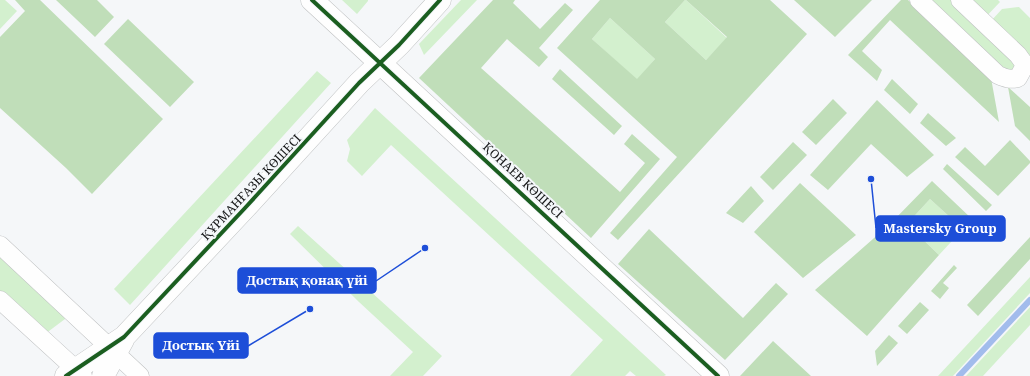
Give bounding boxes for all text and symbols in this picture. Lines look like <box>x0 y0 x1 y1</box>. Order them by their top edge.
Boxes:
street label: ҚҰРМАНҒАЗЫ КӨШЕСІ <box>197 130 305 244</box>
street label: ҚОНАЕВ КӨШЕСІ <box>479 138 567 222</box>
callout: Mastersky Group <box>876 216 1005 241</box>
text: Mastersky Group <box>883 219 997 237</box>
callout: Достық қонақ үйі <box>238 268 376 293</box>
text: Достық қонақ үйі <box>246 271 368 289</box>
callout: Достық Үйі <box>154 333 248 358</box>
text: Достық Үйі <box>162 336 240 354</box>

